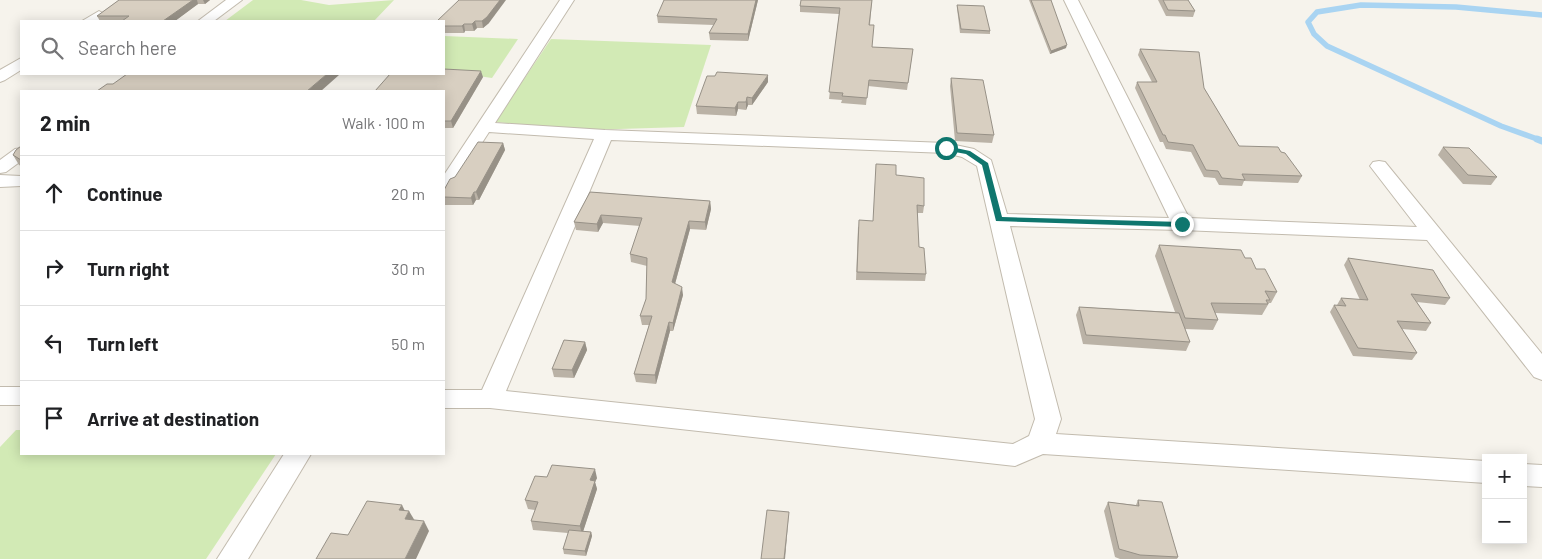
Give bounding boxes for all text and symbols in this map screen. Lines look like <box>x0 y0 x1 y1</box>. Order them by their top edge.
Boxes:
search box <box>20 20 445 75</box>
icon: search <box>38 34 66 62</box>
text: Search here <box>78 36 177 59</box>
text: 2 min <box>40 110 90 135</box>
text: Walk · 100 m <box>342 113 425 132</box>
route start <box>935 137 958 160</box>
icon: ahead <box>40 179 68 207</box>
text: Continue <box>87 182 163 205</box>
text: 20 m <box>391 184 425 203</box>
route end <box>1171 213 1194 236</box>
icon: right <box>40 254 68 282</box>
text: Turn right <box>87 257 169 280</box>
text: 30 m <box>391 259 425 278</box>
icon: left <box>40 329 68 357</box>
text: Turn left <box>87 332 158 355</box>
text: 50 m <box>391 334 425 353</box>
icon: arrive <box>40 404 68 432</box>
text: Arrive at destination <box>87 407 259 430</box>
map controls <box>1482 454 1527 544</box>
button: + <box>1482 454 1527 499</box>
button: − <box>1482 499 1527 544</box>

